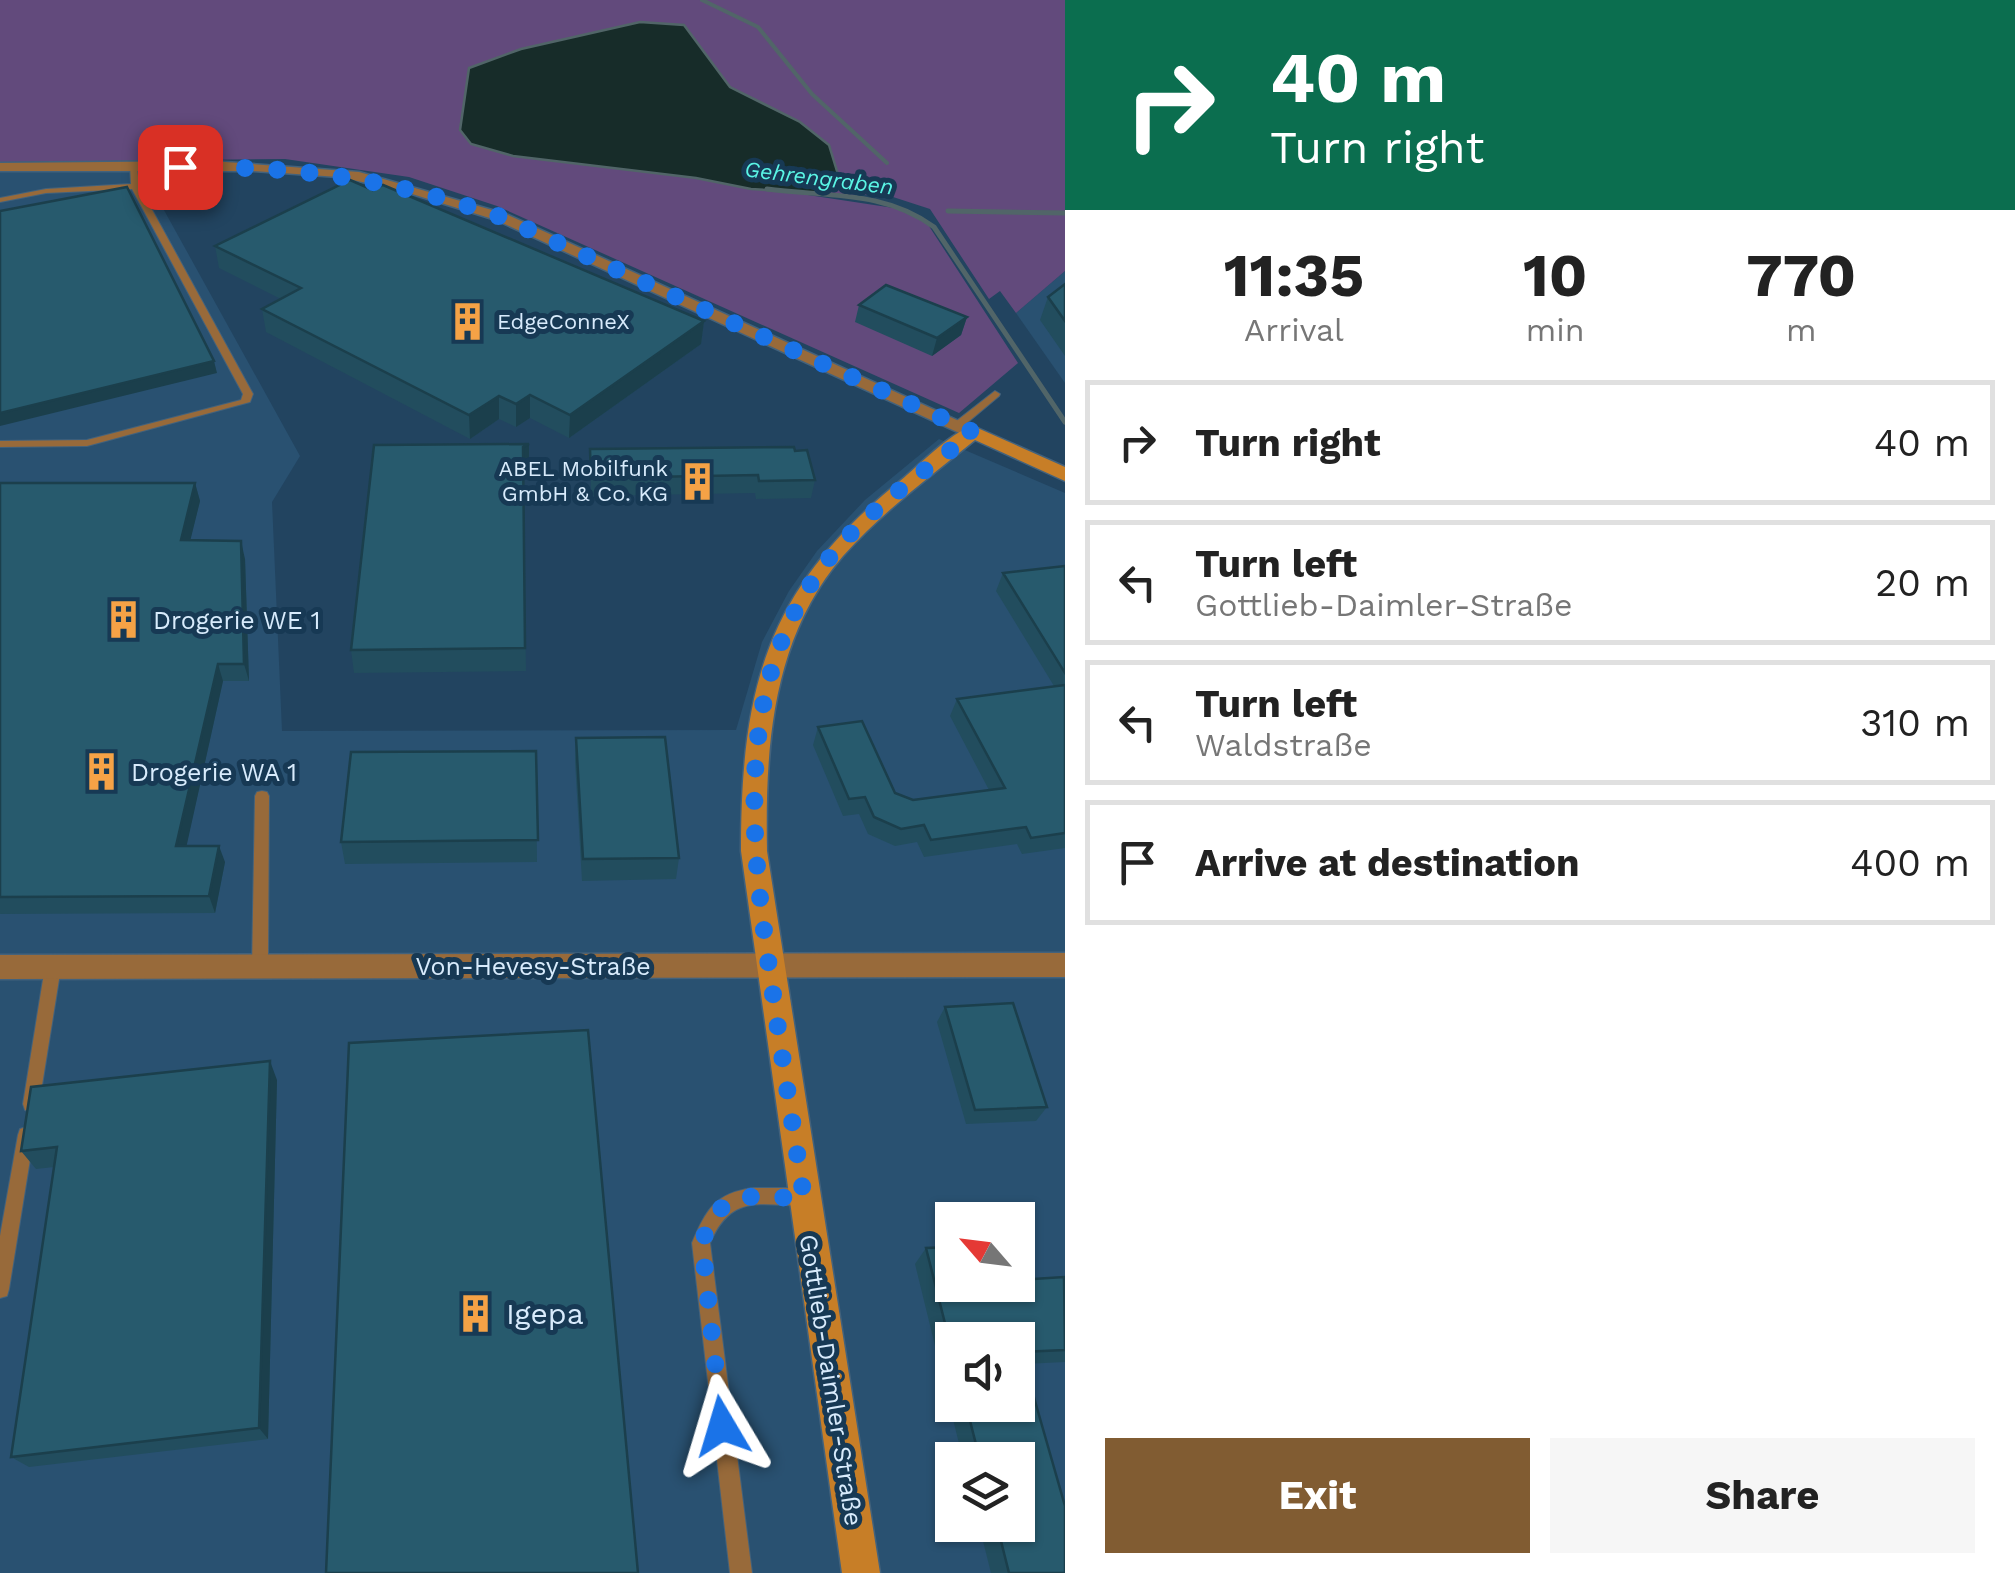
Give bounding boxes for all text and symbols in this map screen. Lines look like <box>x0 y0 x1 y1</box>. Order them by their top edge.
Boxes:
text: 40 m <box>1270 37 1446 119</box>
icon: right <box>1105 40 1235 170</box>
text: Turn right <box>1270 121 1484 174</box>
pin <box>138 125 223 210</box>
icon: arrive <box>153 140 208 195</box>
water label: Gehrengraben <box>743 156 895 200</box>
text: 11:35 <box>1224 240 1364 311</box>
text: 10 <box>1523 240 1587 311</box>
text: 770 <box>1746 240 1856 311</box>
building icon: EdgeConneX <box>446 300 488 342</box>
place label: EdgeConneX <box>497 309 630 334</box>
text: Arrival <box>1244 311 1344 349</box>
text: min <box>1526 311 1585 349</box>
text: m <box>1786 311 1816 349</box>
icon: right <box>1110 415 1165 470</box>
text: Turn right <box>1195 421 1381 465</box>
text: 40 m <box>1874 421 1970 465</box>
place label: ABEL Mobilfunk GmbH & Co. KG <box>499 456 668 506</box>
building icon: ABEL Mobilfunk GmbH & Co. KG <box>677 460 719 502</box>
text: Turn left <box>1195 542 1357 586</box>
icon: left <box>1110 555 1165 610</box>
text: 20 m <box>1875 561 1970 605</box>
text: Gottlieb-Daimler-Straße <box>1195 586 1573 624</box>
building icon: Drogerie WE 1 <box>102 599 144 641</box>
place label: Drogerie WE 1 <box>153 606 320 635</box>
text: Turn left <box>1195 682 1357 726</box>
icon: left <box>1110 695 1165 750</box>
text: 310 m <box>1860 701 1970 745</box>
text: Waldstraße <box>1195 726 1372 764</box>
building icon: Drogerie WA 1 <box>80 751 122 793</box>
place label: Drogerie WA 1 <box>131 758 297 787</box>
icon: arrive <box>1110 835 1165 890</box>
text: Arrive at destination <box>1195 841 1580 885</box>
text: 400 m <box>1850 841 1970 885</box>
street label: Von-Hevesy-Straße <box>415 952 651 981</box>
north arrow <box>935 1202 1035 1302</box>
map controls <box>935 1202 1035 1542</box>
street label: Gottlieb-Daimler-Straße <box>794 1232 868 1528</box>
building icon: Igepa <box>455 1292 497 1334</box>
place label: Igepa <box>506 1296 584 1331</box>
button: sound <box>935 1322 1035 1422</box>
position arrow <box>670 1374 774 1478</box>
button: Exit <box>1105 1438 1530 1553</box>
button: Share <box>1550 1438 1975 1553</box>
button: layers <box>935 1442 1035 1542</box>

